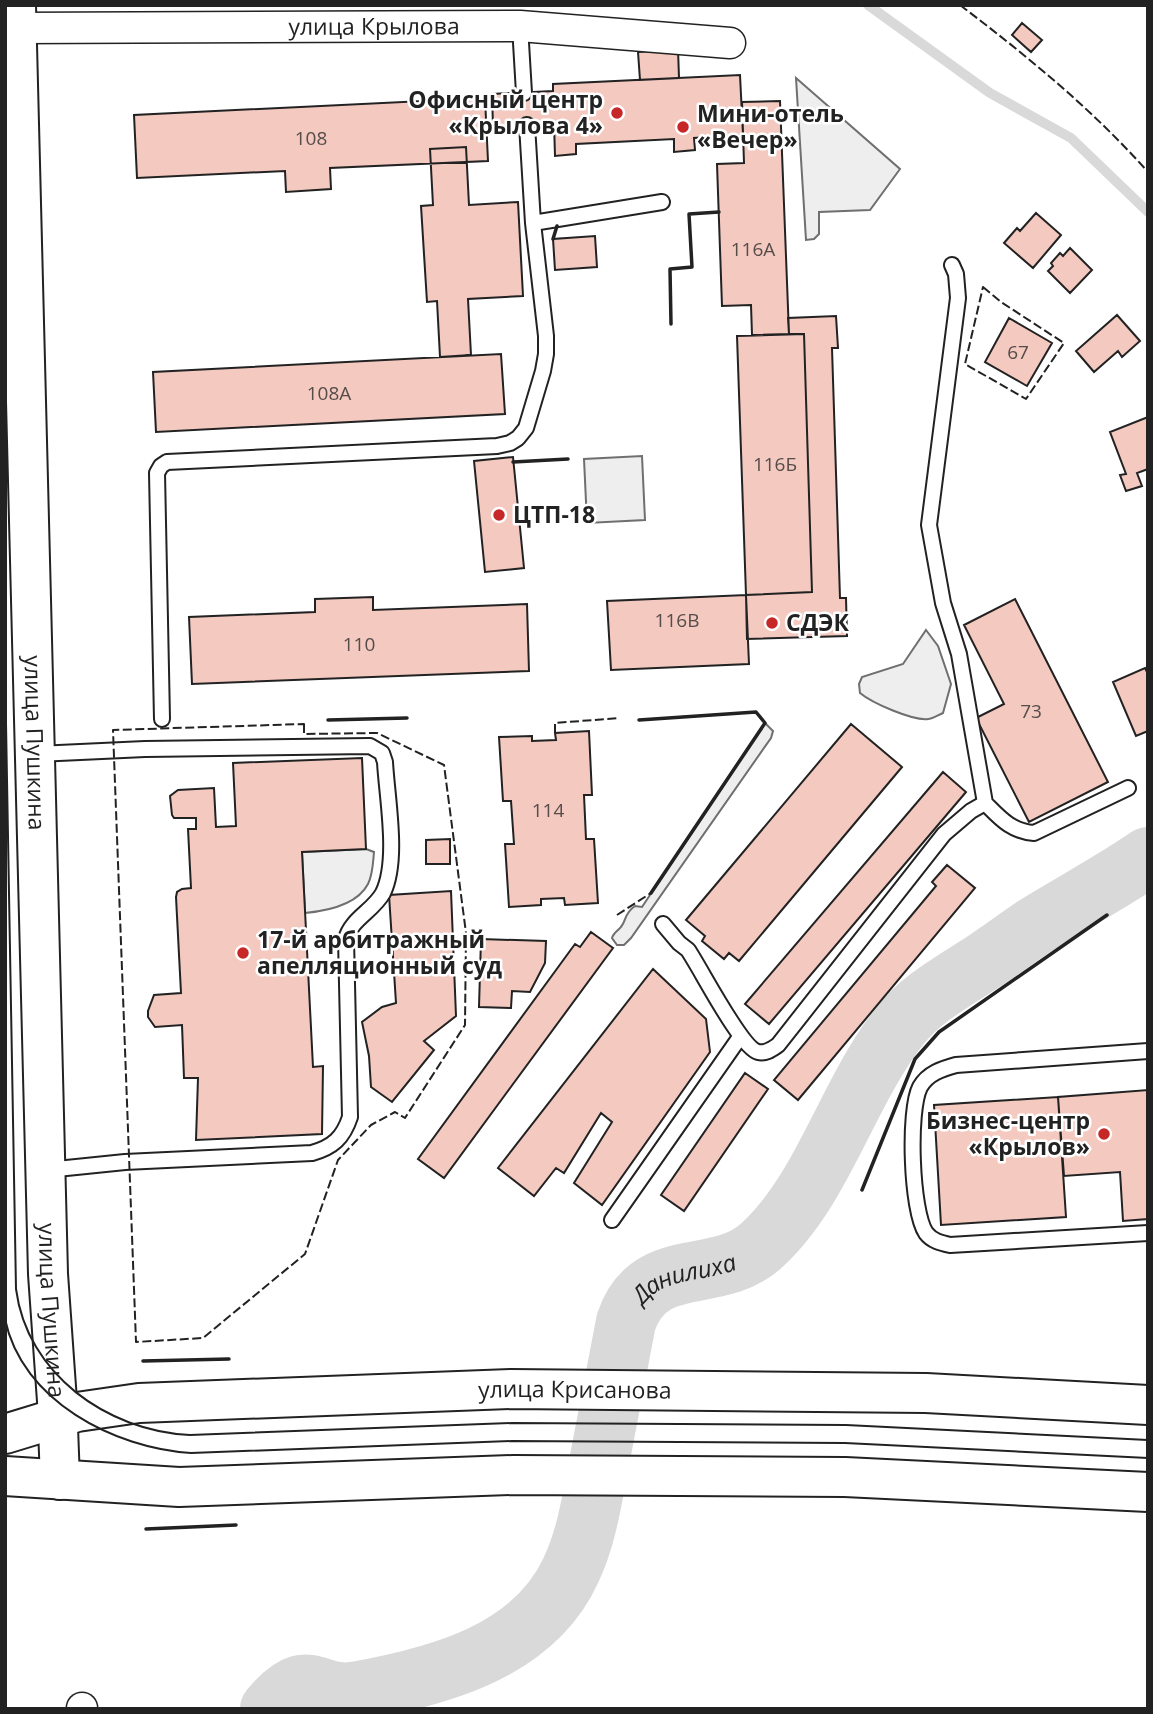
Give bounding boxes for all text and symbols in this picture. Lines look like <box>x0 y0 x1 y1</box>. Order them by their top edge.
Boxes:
street label: улица Крылова <box>288 9 460 42</box>
place label: Офисный центр «Крылова 4» <box>408 83 603 141</box>
place label: Мини-отель «Вечер» <box>697 97 844 155</box>
marker: Офисный центр «Крылова 4» <box>609 105 625 121</box>
marker: Мини-отель «Вечер» <box>675 119 691 135</box>
house number: 108 <box>295 125 327 151</box>
house number: 116А <box>731 236 775 262</box>
house number: 67 <box>1007 339 1029 365</box>
house number: 108А <box>307 380 351 406</box>
house number: 116Б <box>753 451 797 477</box>
place label: ЦТП-18 <box>513 498 595 530</box>
marker: ЦТП-18 <box>491 507 507 523</box>
place label: СДЭК <box>786 606 849 638</box>
house number: 116В <box>655 607 699 633</box>
marker: СДЭК <box>764 615 780 631</box>
house number: 110 <box>343 631 375 657</box>
street label: улица Пушкина <box>17 655 54 831</box>
house number: 73 <box>1020 698 1042 724</box>
house number: 114 <box>532 797 564 823</box>
place label: 17-й арбитражный апелляционный суд <box>257 923 502 981</box>
marker: 17-й арбитражный апелляционный суд <box>235 945 251 961</box>
place label: Бизнес-центр «Крылов» <box>926 1104 1090 1162</box>
marker: Бизнес-центр «Крылов» <box>1096 1126 1112 1142</box>
street label: улица Пушкина <box>32 1223 74 1399</box>
water label: Данилиха <box>622 1244 740 1312</box>
street label: улица Крисанова <box>477 1372 672 1406</box>

